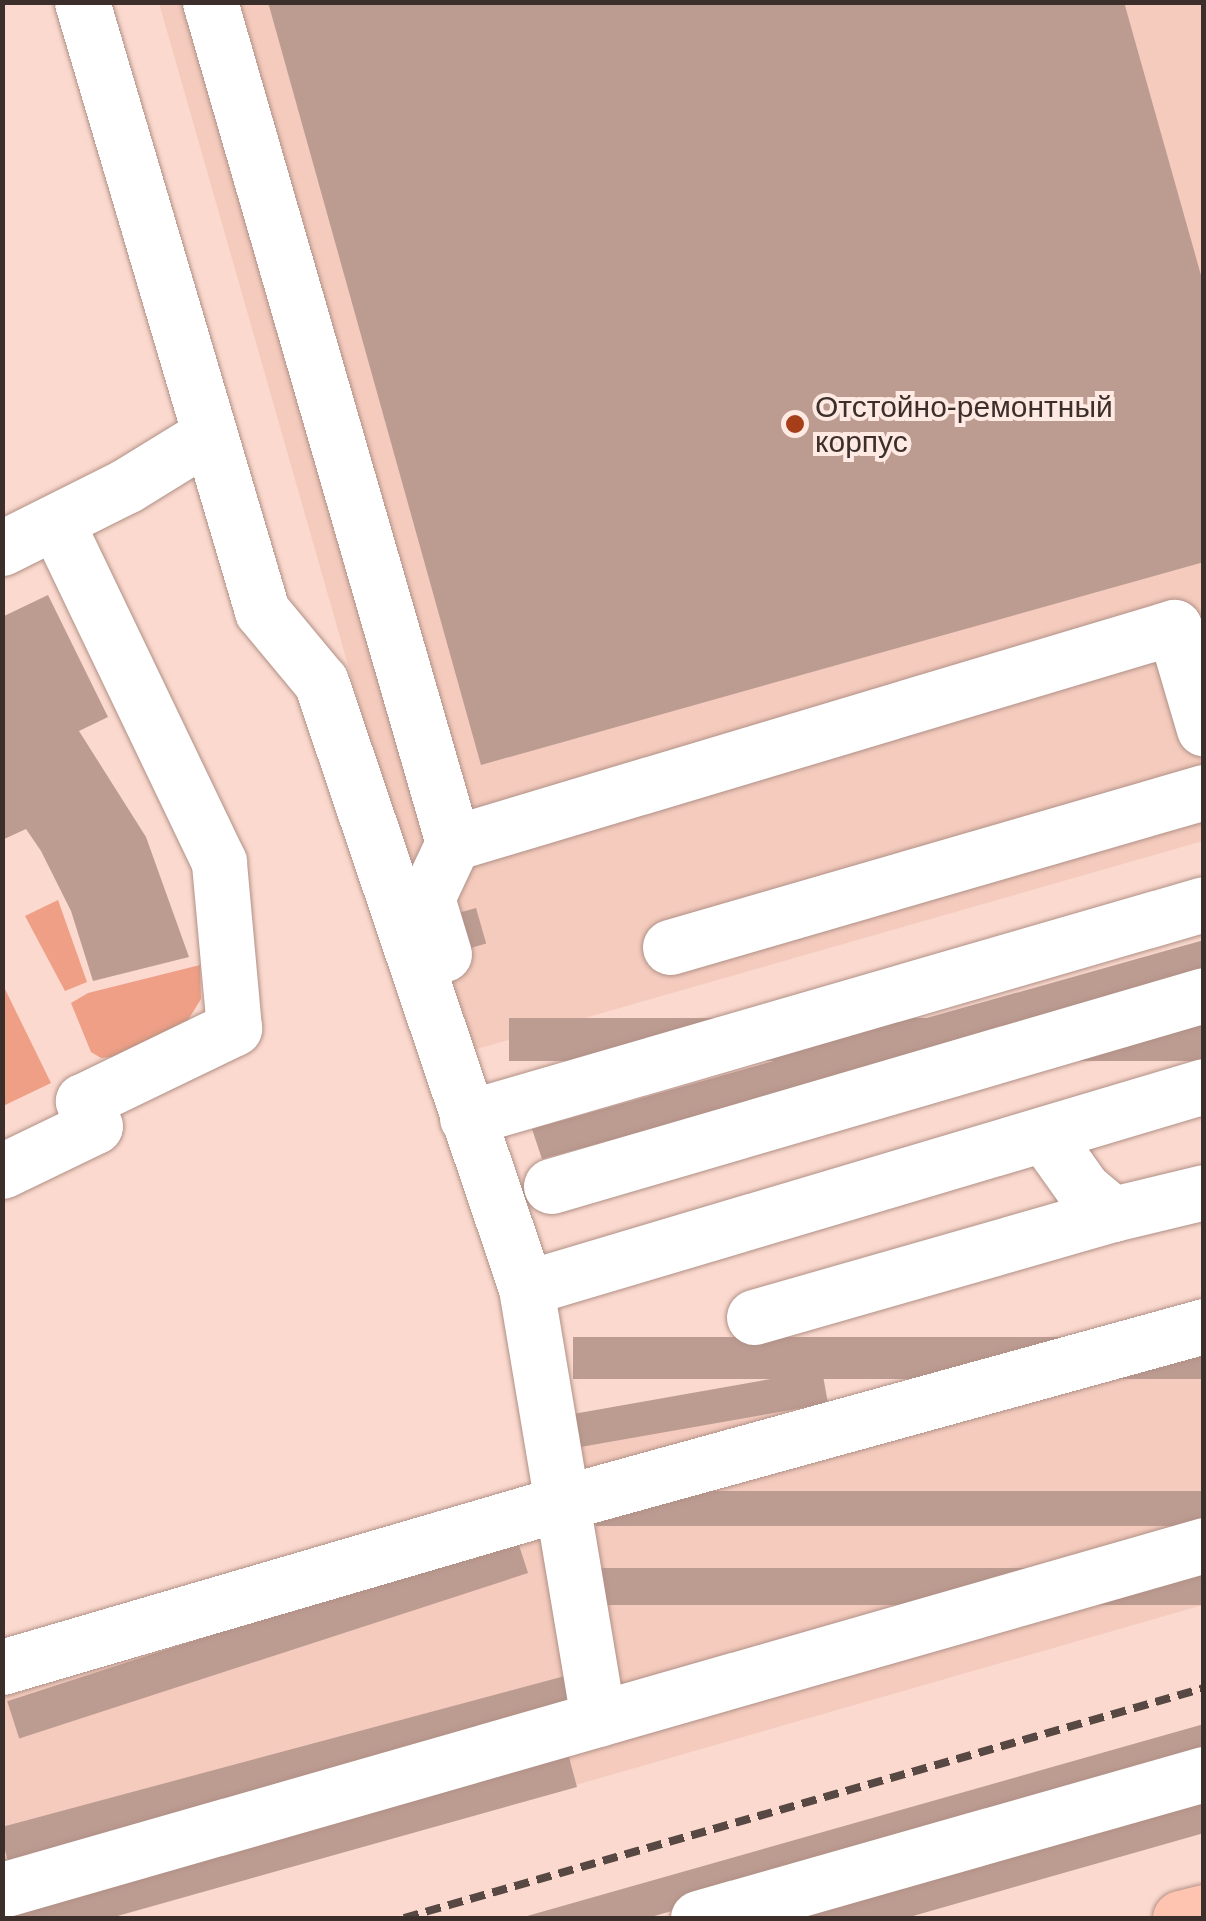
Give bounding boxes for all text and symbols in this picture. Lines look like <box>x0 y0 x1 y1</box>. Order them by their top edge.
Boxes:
place label: Отстойно-ремонтный корпус <box>815 389 1113 460</box>
marker: Отстойно-ремонтный корпус <box>784 413 806 435</box>

